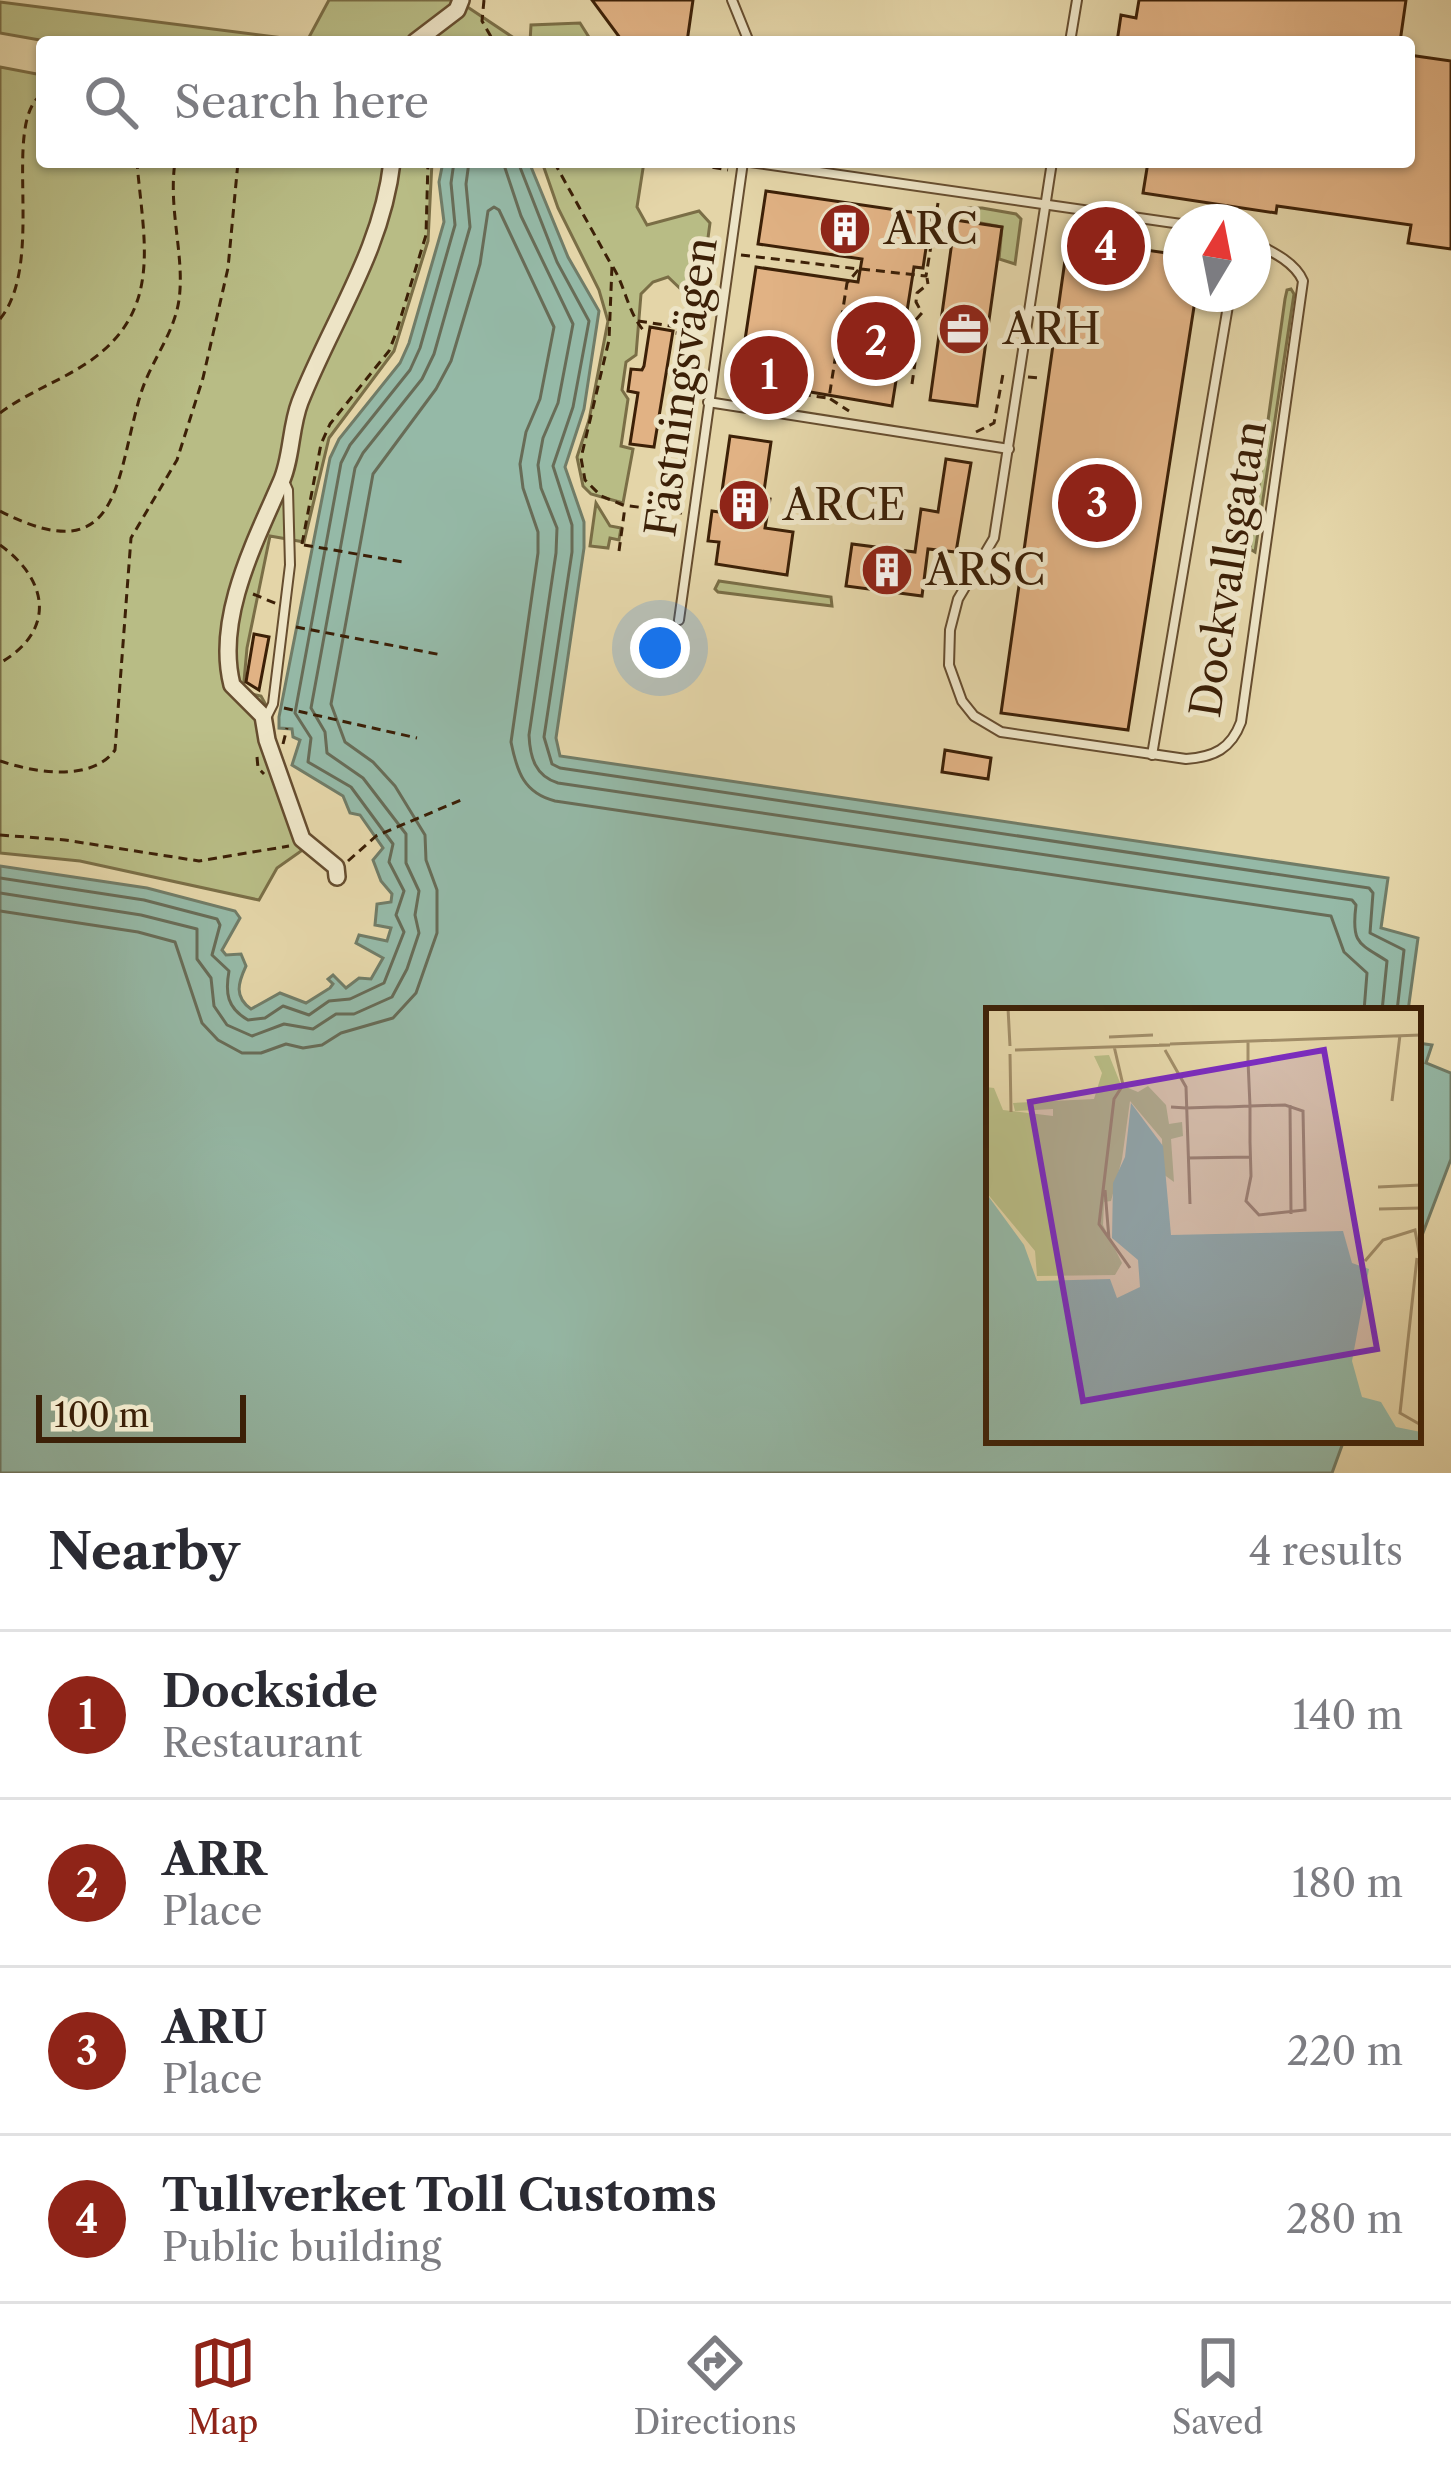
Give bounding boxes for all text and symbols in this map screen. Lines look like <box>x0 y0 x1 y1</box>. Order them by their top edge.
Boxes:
search box <box>36 36 1415 168</box>
icon: search <box>78 69 144 135</box>
text: Search here <box>174 74 429 130</box>
building icon: ARC <box>817 201 873 257</box>
pin: 4 <box>1067 201 1145 291</box>
place label: ARC <box>883 203 978 255</box>
north arrow <box>1163 204 1271 312</box>
street label: Fästningsvägen <box>634 234 728 540</box>
pin: 2 <box>837 296 915 386</box>
office icon: ARH <box>936 301 992 357</box>
place label: ARH <box>1002 303 1101 355</box>
pin: 1 <box>730 330 808 420</box>
street label: Dockvallsgatan <box>1179 417 1277 721</box>
pin: 3 <box>1058 458 1136 548</box>
building icon: ARCE <box>716 477 772 533</box>
place label: ARCE <box>782 479 906 531</box>
building icon: ARSC <box>859 542 915 598</box>
place label: ARSC <box>925 544 1045 596</box>
your location <box>630 618 690 678</box>
inset map <box>986 1008 1421 1443</box>
scale bar <box>36 1389 246 1442</box>
text: 100 m <box>54 1395 149 1436</box>
text: Nearby <box>48 1520 240 1582</box>
text: 4 results <box>1249 1527 1403 1575</box>
text: Dockside <box>162 1663 378 1719</box>
text: 1 <box>78 1691 96 1739</box>
text: 140 m <box>1293 1691 1403 1739</box>
text: Restaurant <box>162 1719 362 1767</box>
text: ARR <box>162 1831 266 1887</box>
text: 2 <box>75 1859 99 1907</box>
text: 180 m <box>1292 1859 1403 1907</box>
text: Place <box>162 1887 262 1935</box>
text: ARU <box>162 1999 267 2055</box>
text: 3 <box>76 2027 98 2075</box>
text: 220 m <box>1287 2027 1403 2075</box>
text: Place <box>162 2055 262 2103</box>
text: Tullverket Toll Customs <box>162 2167 717 2223</box>
text: 4 <box>75 2195 99 2243</box>
text: 280 m <box>1286 2195 1403 2243</box>
text: Public building <box>162 2223 441 2271</box>
tab: Map <box>188 2330 258 2443</box>
tab: Directions <box>634 2330 797 2443</box>
tab: Saved <box>1172 2330 1263 2443</box>

